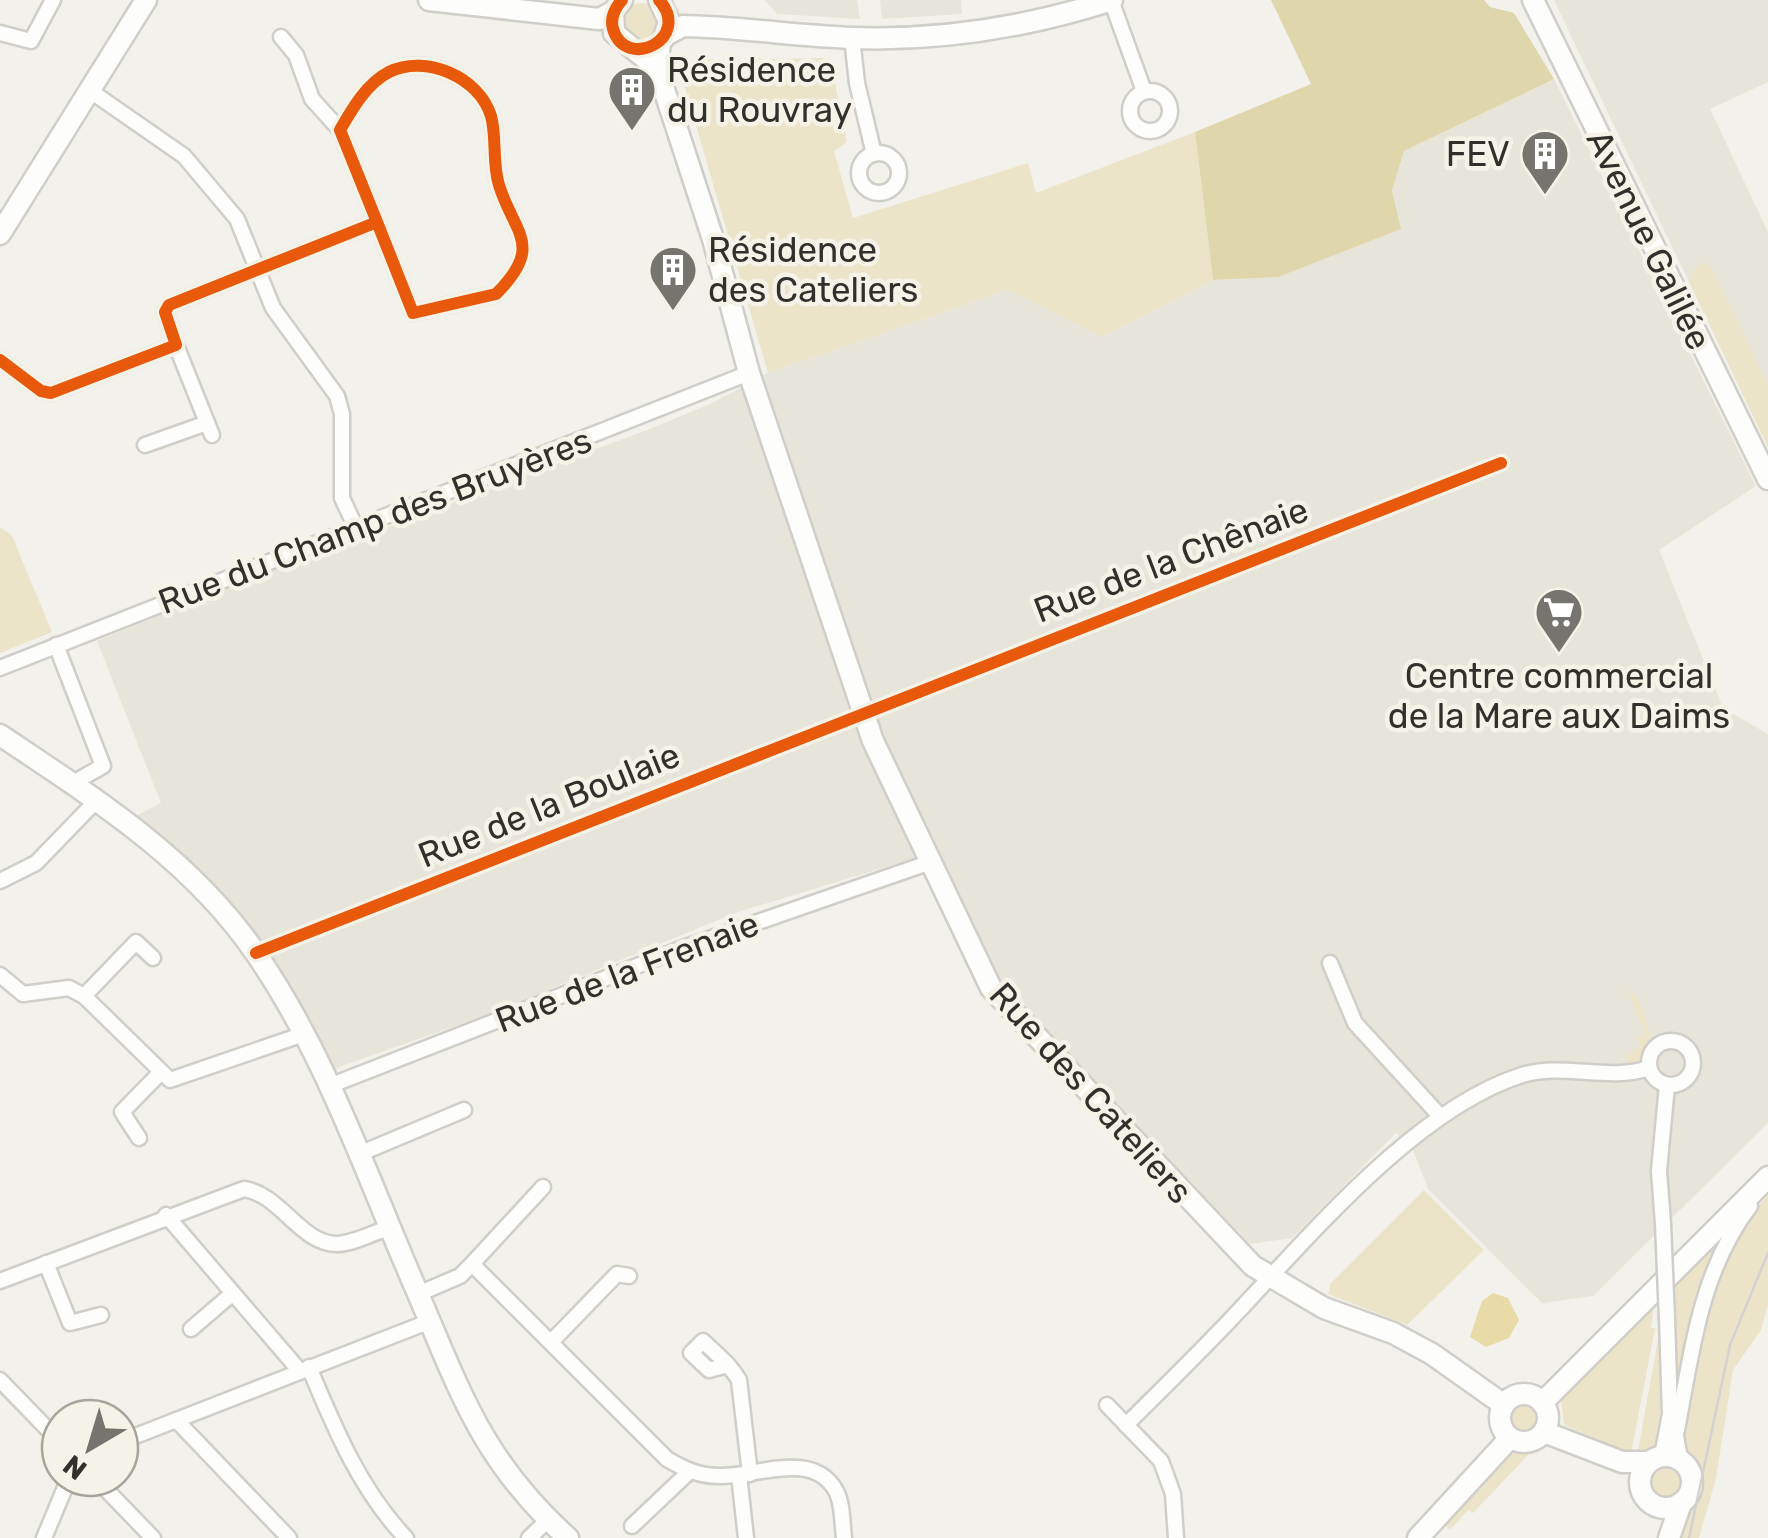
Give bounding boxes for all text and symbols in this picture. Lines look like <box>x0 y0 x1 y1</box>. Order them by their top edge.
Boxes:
place label: Résidence du Rouvray <box>667 49 852 131</box>
building icon: Résidence du Rouvray <box>606 64 658 132</box>
street label: Avenue Galilée <box>1578 123 1720 357</box>
building icon: FEV <box>1519 128 1571 196</box>
place label: FEV <box>1446 133 1510 175</box>
place label: Résidence des Cateliers <box>708 229 918 311</box>
building icon: Résidence des Cateliers <box>647 244 699 312</box>
street label: Rue du Champ des Bruyères <box>153 419 597 623</box>
street label: Rue de la Chênaie <box>1028 488 1314 632</box>
supermarket icon: Centre commercial de la Mare aux Daims <box>1533 586 1585 654</box>
place label: Centre commercial de la Mare aux Daims <box>1388 655 1730 737</box>
street label: Rue de la Boulaie <box>412 733 686 877</box>
street label: Rue de la Frenaie <box>489 902 765 1042</box>
street label: Rue des Cateliers <box>981 974 1201 1212</box>
north arrow <box>40 1398 140 1498</box>
text: N <box>57 1448 93 1487</box>

